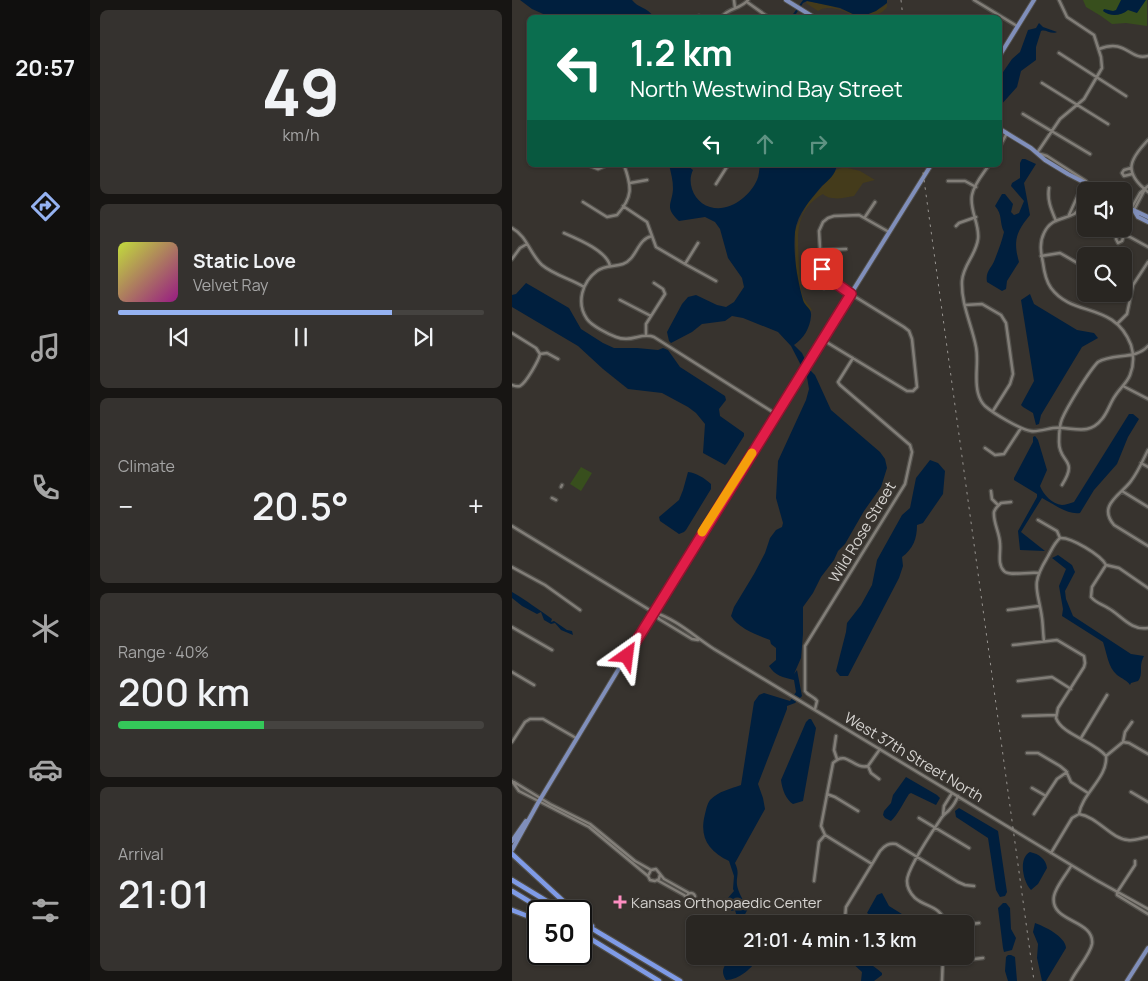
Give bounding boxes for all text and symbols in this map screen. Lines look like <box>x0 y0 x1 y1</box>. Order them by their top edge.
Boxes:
text: 1.2 km <box>630 29 733 77</box>
icon: left <box>547 35 612 100</box>
text: 49 <box>262 47 340 136</box>
text: 20:57 <box>15 53 75 83</box>
text: North Westwind Bay Street <box>630 74 903 104</box>
text: km/h <box>282 124 320 146</box>
icon: left <box>698 130 726 158</box>
icon: ahead <box>751 130 779 158</box>
icon: right <box>804 130 832 158</box>
map controls <box>1077 182 1132 302</box>
button: sound <box>1077 182 1132 237</box>
icon: directions <box>28 189 63 224</box>
button: search <box>1077 247 1132 302</box>
text: Static Love <box>193 248 296 274</box>
pin <box>801 248 843 290</box>
icon: arrive <box>808 255 836 283</box>
text: Velvet Ray <box>193 274 269 296</box>
icon: previous <box>165 323 193 351</box>
icon: pause <box>287 323 315 351</box>
icon: next <box>409 323 437 351</box>
icon: music <box>28 330 63 365</box>
text: Climate <box>118 455 175 477</box>
icon: phone <box>28 470 63 505</box>
street label: Wild Rose Street <box>823 477 901 587</box>
text: 20.5° <box>252 479 349 531</box>
text: − <box>118 487 133 525</box>
text: + <box>468 487 484 525</box>
icon: climate <box>28 611 63 646</box>
position arrow <box>600 629 652 681</box>
text: Range · 40% <box>118 641 209 663</box>
text: 200 km <box>118 665 250 717</box>
street label: West 37th Street North <box>840 707 988 807</box>
icon: car <box>28 752 63 787</box>
text: Arrival <box>118 843 164 865</box>
text: 21:01 <box>118 867 209 919</box>
place label: Kansas Orthopaedic Center <box>631 892 823 913</box>
icon: filters <box>28 893 63 928</box>
marker: Kansas Orthopaedic Center <box>613 895 627 909</box>
speed limit sign: 50 <box>527 900 592 965</box>
text: 21:01 · 4 min · 1.3 km <box>743 927 917 953</box>

